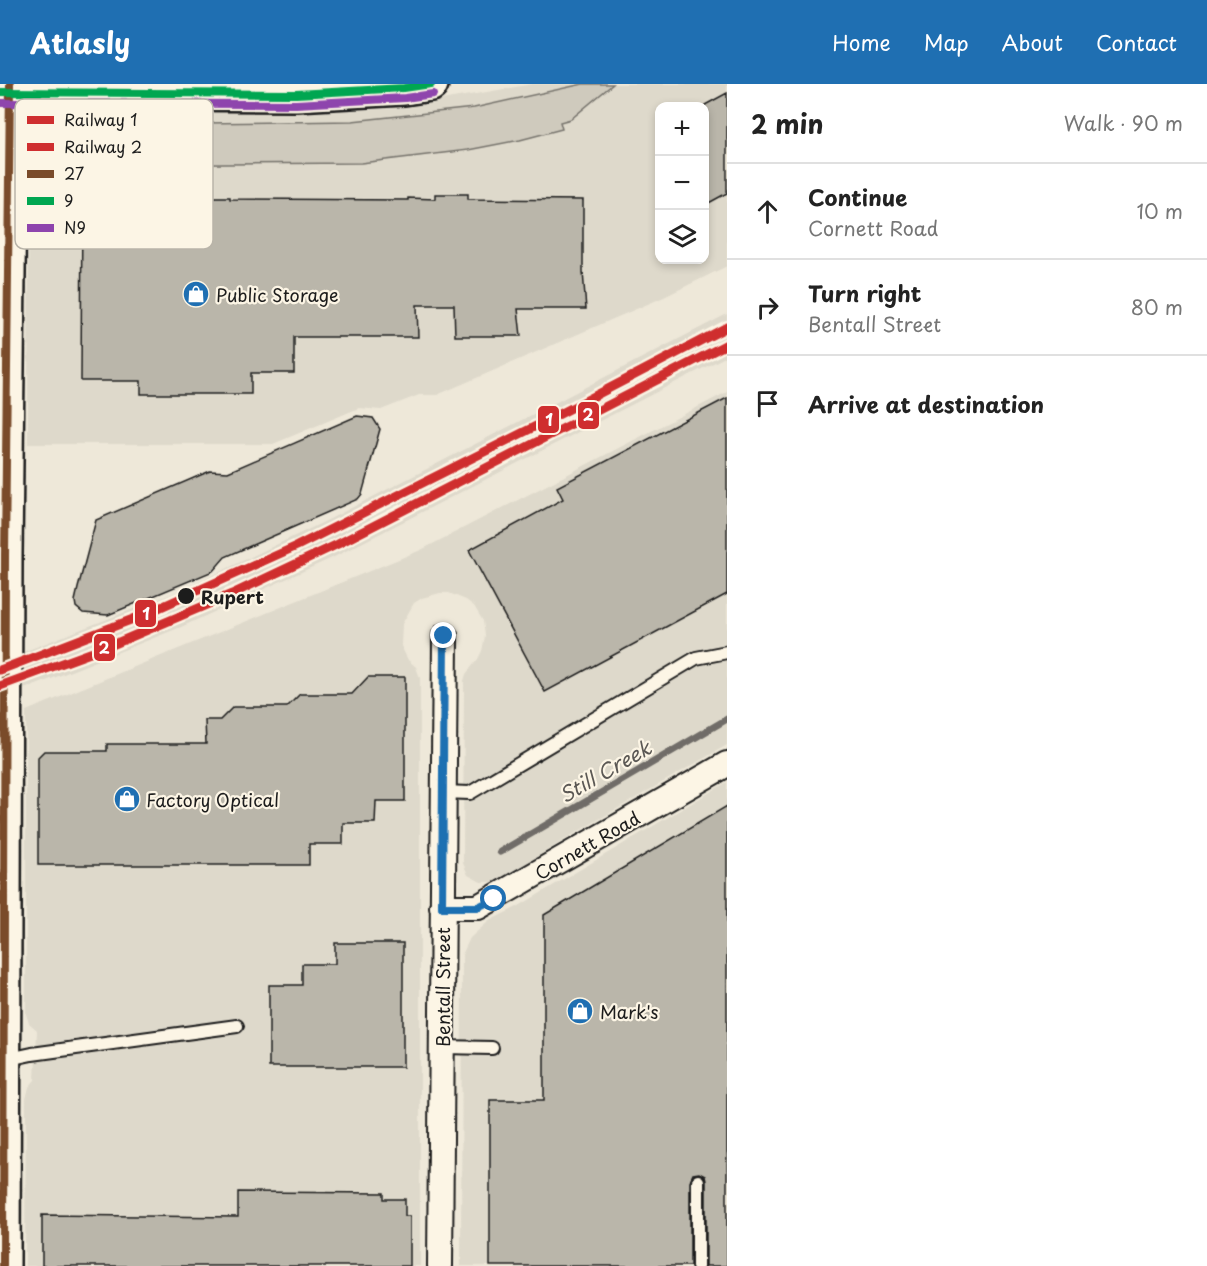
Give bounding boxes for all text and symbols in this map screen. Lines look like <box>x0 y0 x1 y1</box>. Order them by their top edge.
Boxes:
text: Atlasly <box>30 21 130 64</box>
text: Home <box>832 26 891 58</box>
text: Map <box>924 26 969 58</box>
text: About <box>1002 26 1063 58</box>
text: Contact <box>1096 26 1177 58</box>
legend <box>15 99 213 249</box>
map controls <box>655 102 709 264</box>
button: + <box>655 102 709 156</box>
text: 2 min <box>751 104 824 143</box>
text: Railway 1 <box>64 107 137 131</box>
text: Walk · 90 m <box>1064 108 1183 138</box>
text: Railway 2 <box>64 134 142 158</box>
button: − <box>655 156 709 210</box>
text: 27 <box>64 161 84 185</box>
text: Continue <box>808 180 907 213</box>
text: 9 <box>64 188 73 212</box>
icon: ahead <box>751 195 784 228</box>
text: 10 m <box>1136 196 1183 226</box>
button: layers <box>655 210 709 264</box>
text: Cornett Road <box>808 213 938 243</box>
text: N9 <box>64 215 86 239</box>
text: Turn right <box>808 276 921 309</box>
shop icon: Public Storage <box>181 279 211 309</box>
place label: Public Storage <box>216 281 339 308</box>
icon: right <box>751 291 784 324</box>
text: 80 m <box>1131 292 1183 322</box>
text: Bentall Street <box>808 309 941 339</box>
icon: arrive <box>751 387 784 420</box>
text: Arrive at destination <box>808 387 1044 420</box>
line badge: 2 <box>577 401 600 430</box>
text: 2 <box>582 402 594 426</box>
line badge: 1 <box>537 405 560 434</box>
text: 1 <box>545 407 553 431</box>
place label: Rupert <box>201 583 264 610</box>
marker: Rupert <box>176 586 196 606</box>
line badge: 1 <box>134 599 157 628</box>
text: 1 <box>142 601 150 625</box>
route end <box>430 622 456 648</box>
line badge: 2 <box>93 633 116 662</box>
text: 2 <box>98 635 110 659</box>
water label: Still Creek <box>553 732 657 809</box>
shop icon: Factory Optical <box>112 784 142 814</box>
place label: Factory Optical <box>146 786 279 813</box>
street label: Cornett Road <box>529 804 645 886</box>
route start <box>480 885 506 911</box>
street label: Bentall Street <box>429 927 456 1047</box>
shop icon: Mark's <box>565 996 595 1026</box>
place label: Mark's <box>600 998 658 1025</box>

